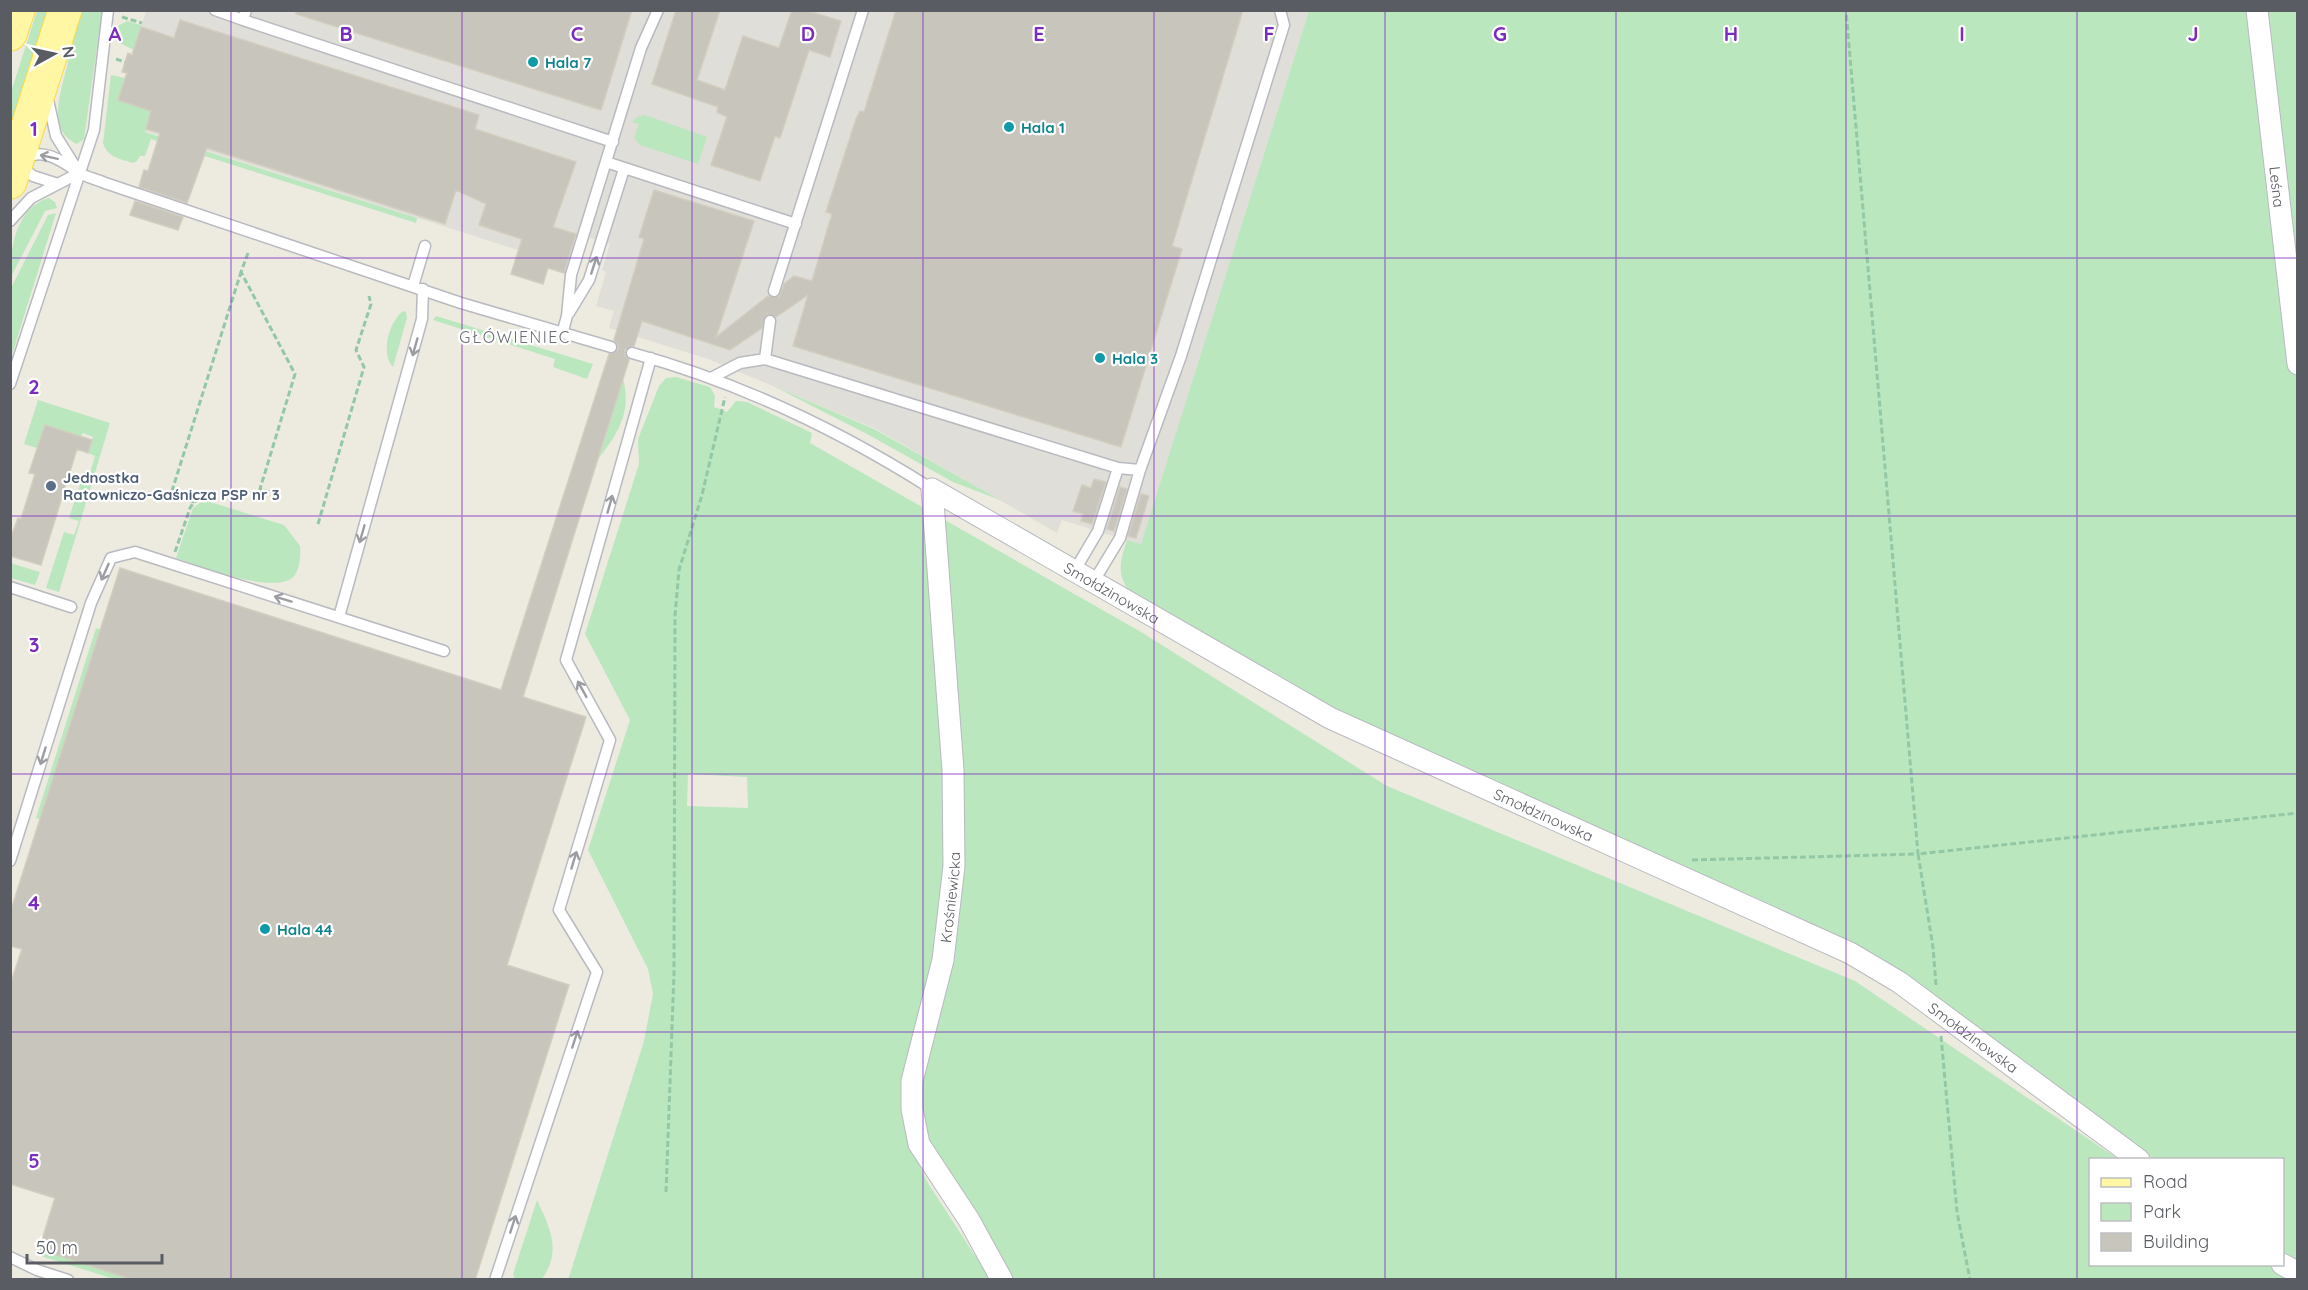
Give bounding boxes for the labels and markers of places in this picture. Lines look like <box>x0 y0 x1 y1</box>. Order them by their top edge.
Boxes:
place label: Hala 7 <box>545 53 591 72</box>
marker: Hala 7 <box>526 55 540 69</box>
place label: Hala 1 <box>1021 118 1065 137</box>
marker: Hala 1 <box>1002 120 1016 134</box>
place label: Hala 3 <box>1112 349 1158 368</box>
marker: Hala 3 <box>1093 351 1107 365</box>
place label: Jednostka Ratowniczo-Gaśnicza PSP nr 3 <box>63 468 280 504</box>
marker: Jednostka Ratowniczo-Gaśnicza PSP nr 3 <box>44 479 58 493</box>
place label: Hala 44 <box>277 920 333 939</box>
marker: Hala 44 <box>258 922 272 936</box>

